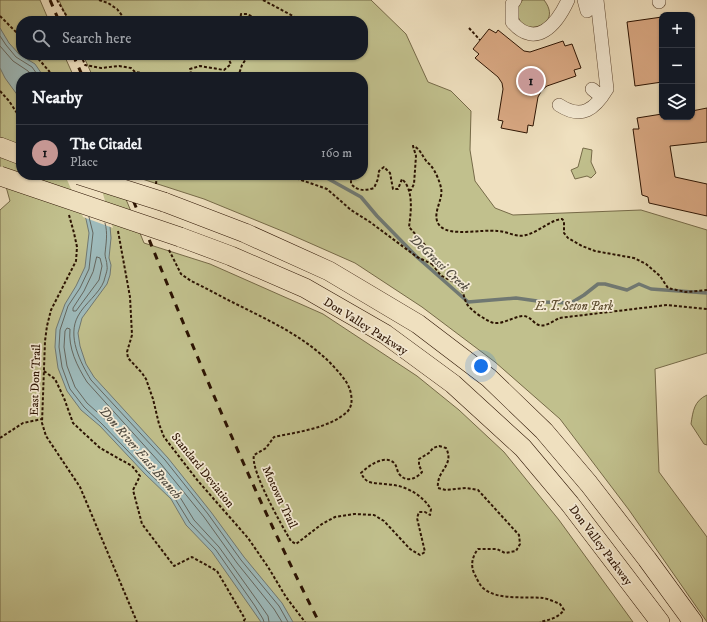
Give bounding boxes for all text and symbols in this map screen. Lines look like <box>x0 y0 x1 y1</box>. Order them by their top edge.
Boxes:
map controls <box>659 12 695 120</box>
button: + <box>659 12 695 48</box>
search box <box>16 16 368 60</box>
icon: search <box>30 27 52 49</box>
text: Search here <box>62 29 131 48</box>
button: − <box>659 48 695 84</box>
pin: 1 <box>518 66 544 96</box>
button: layers <box>659 84 695 120</box>
text: Nearby <box>32 87 82 109</box>
text: The Citadel <box>70 135 142 154</box>
text: 1 <box>43 145 47 161</box>
text: 160 m <box>321 145 352 161</box>
text: Place <box>70 154 98 170</box>
water label: DeGrassi Creek <box>406 231 473 295</box>
street label: Don Valley Parkway <box>321 294 411 359</box>
park label: E. T. Seton Park <box>534 299 613 314</box>
street label: East Don Trail <box>27 344 44 416</box>
your location <box>471 356 491 376</box>
water label: Don River East Branch <box>95 403 185 503</box>
street label: Standard Deviation <box>168 430 238 511</box>
street label: Motown Trail <box>259 464 301 531</box>
street label: Don Valley Parkway <box>565 502 636 589</box>

